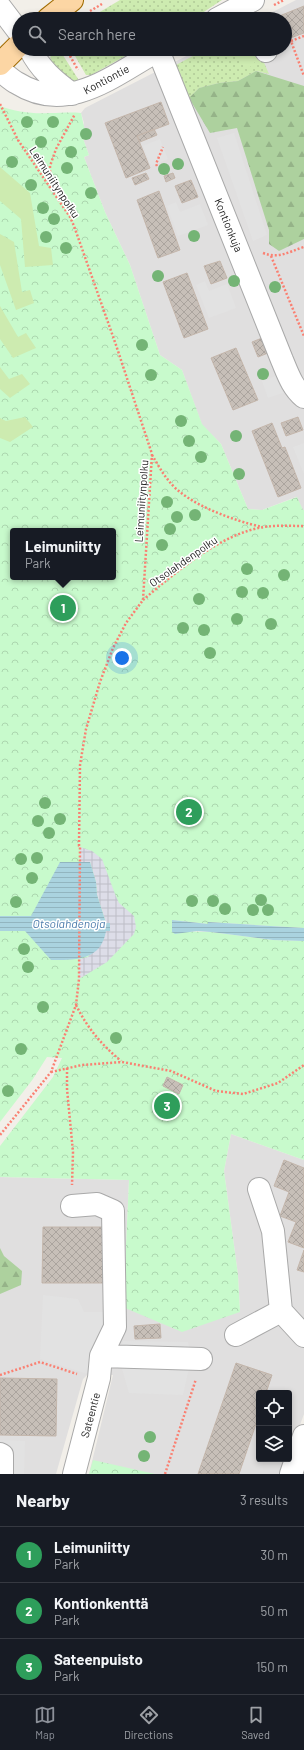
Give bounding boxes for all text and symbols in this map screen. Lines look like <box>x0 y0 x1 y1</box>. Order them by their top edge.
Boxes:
search box <box>12 12 292 56</box>
icon: search <box>26 23 48 45</box>
text: Search here <box>58 25 136 43</box>
street label: Kontiontie <box>81 61 131 96</box>
street label: Leimuniitynpolku <box>27 144 83 220</box>
street label: Kontionkuja <box>212 196 246 254</box>
street label: Leimuniitynpolku <box>132 459 150 543</box>
popup <box>10 528 116 580</box>
street label: Otsolahdenpolku <box>147 533 220 589</box>
text: Leimuniitty <box>25 537 101 555</box>
text: Park <box>25 555 50 571</box>
pin: 1 <box>50 593 76 623</box>
your location <box>112 648 132 668</box>
pin: 2 <box>176 797 202 827</box>
water label: Otsolahdenoja <box>33 916 105 930</box>
pin: 3 <box>154 1091 180 1121</box>
map controls <box>256 1390 292 1462</box>
button: locate <box>256 1390 292 1426</box>
street label: Sateentie <box>78 1391 102 1439</box>
button: layers <box>256 1426 292 1462</box>
text: Nearby <box>16 1490 70 1510</box>
text: 3 results <box>240 1492 288 1508</box>
text: Leimuniitty <box>54 1538 130 1556</box>
text: 1 <box>27 1547 31 1563</box>
text: 30 m <box>261 1547 288 1563</box>
text: Park <box>54 1556 80 1572</box>
text: Kontionkenttä <box>54 1594 149 1612</box>
text: 2 <box>25 1603 33 1619</box>
text: 50 m <box>261 1603 288 1619</box>
text: Park <box>54 1612 80 1628</box>
text: Sateenpuisto <box>54 1650 143 1668</box>
text: 3 <box>25 1659 33 1675</box>
text: 150 m <box>256 1659 288 1675</box>
text: Park <box>54 1668 80 1684</box>
tab: Map <box>34 1704 56 1741</box>
tab: Directions <box>124 1704 173 1741</box>
tab: Saved <box>241 1704 270 1741</box>

